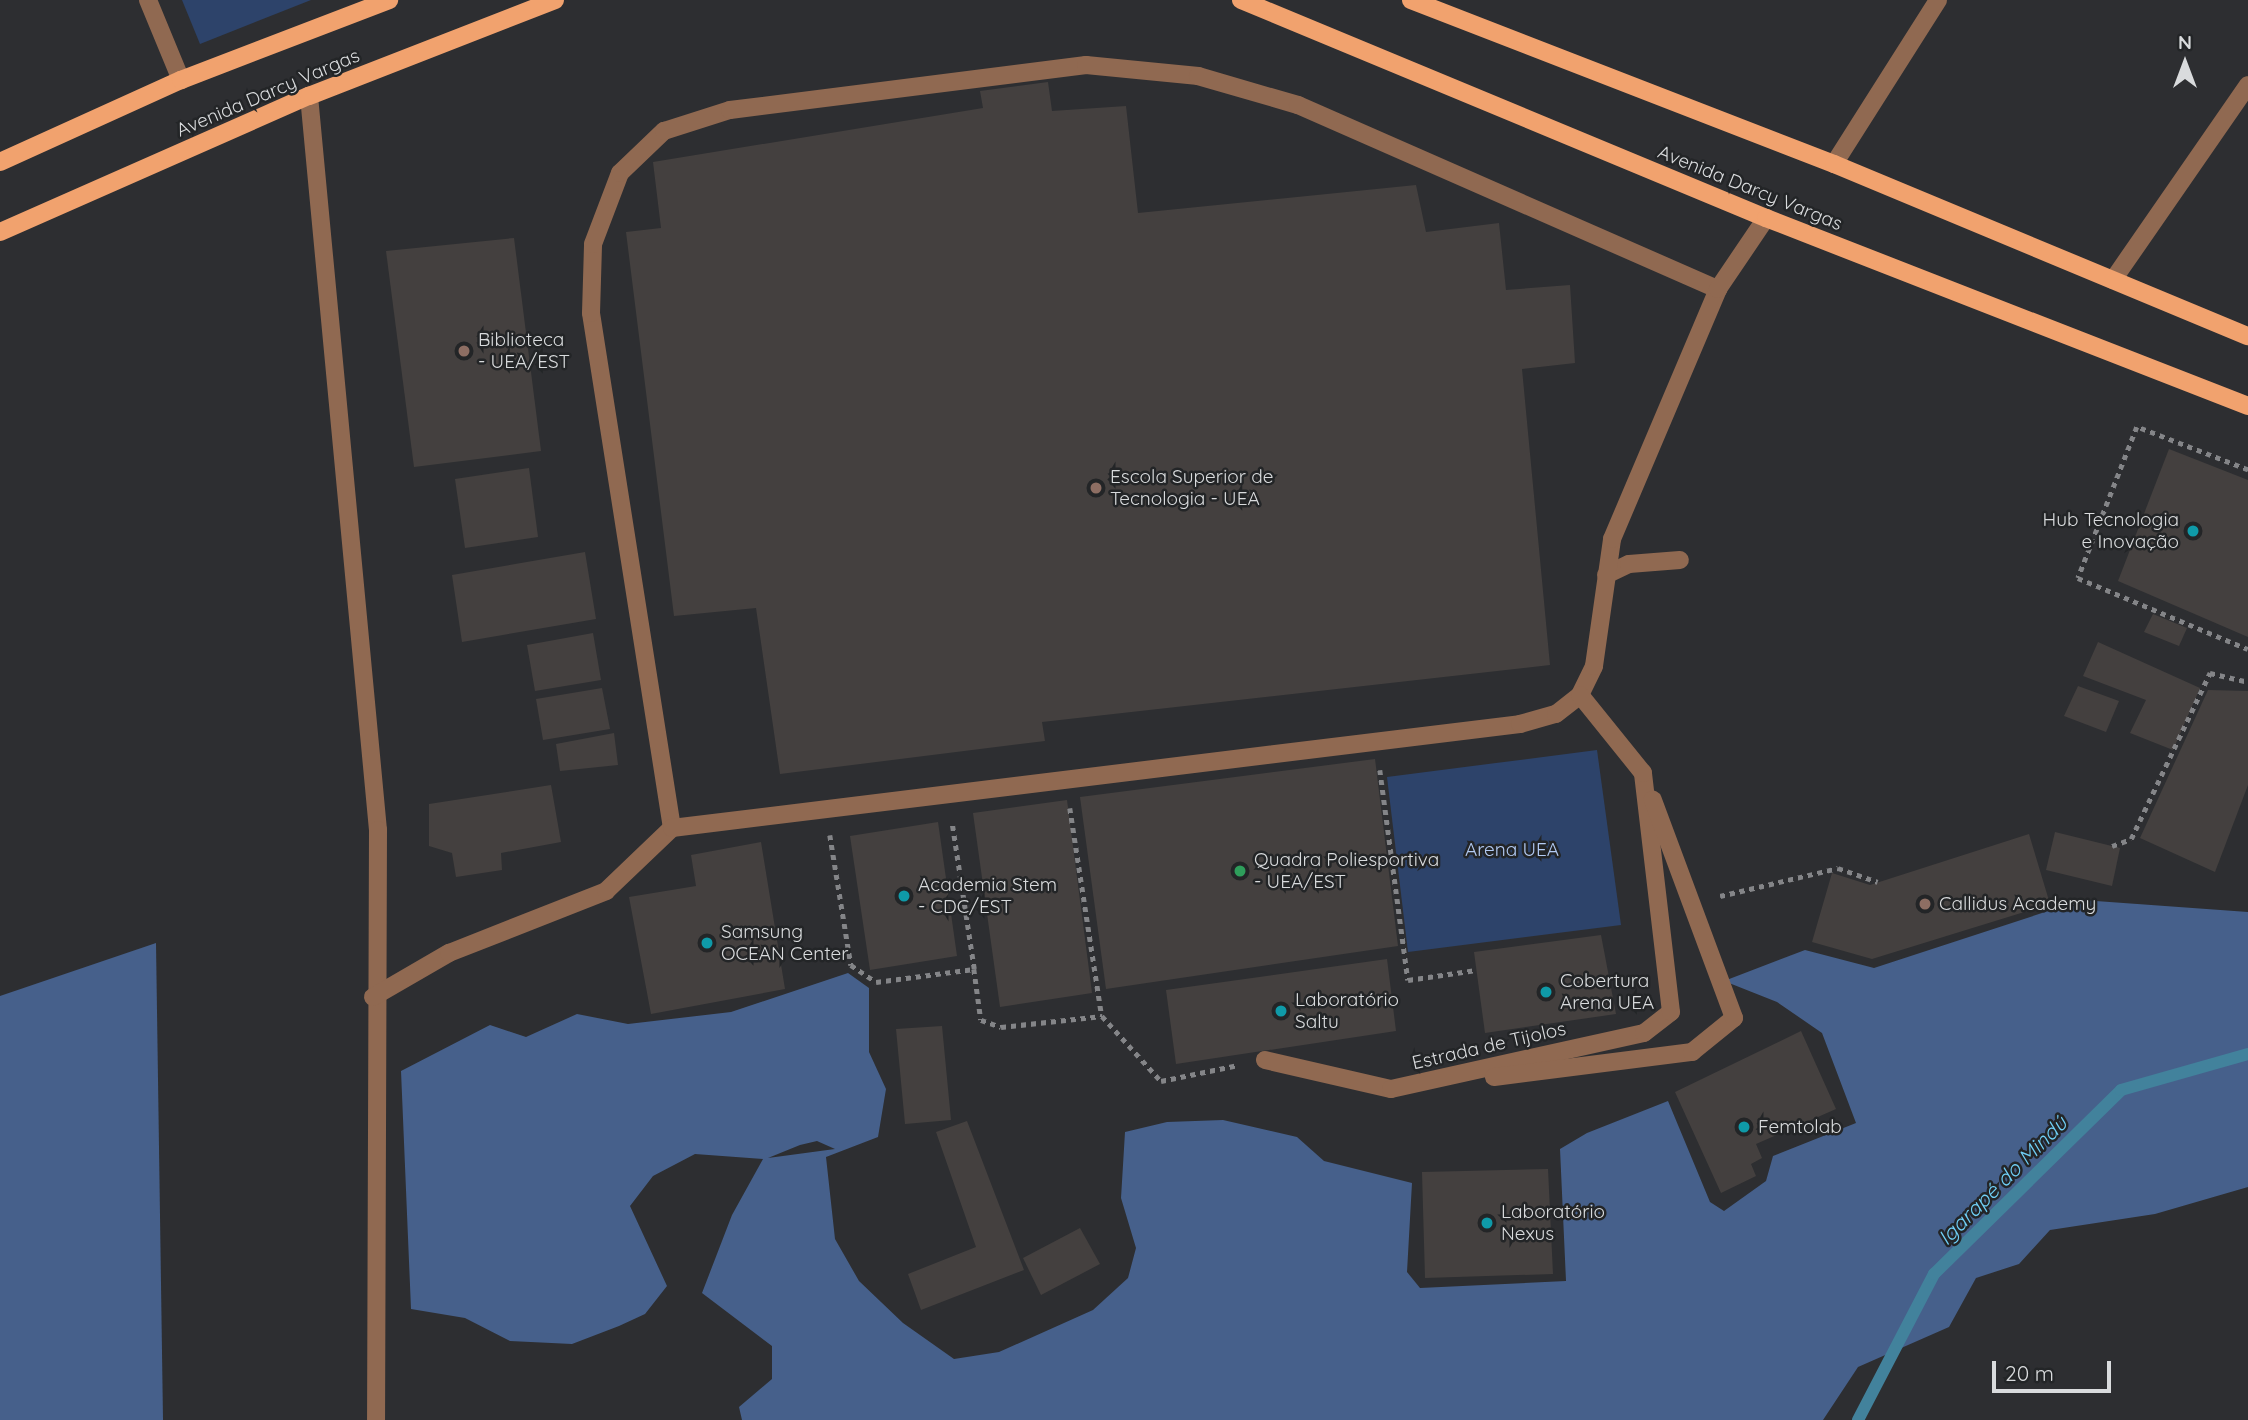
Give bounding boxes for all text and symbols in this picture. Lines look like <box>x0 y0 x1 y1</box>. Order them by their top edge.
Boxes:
north arrow <box>2150 28 2220 98</box>
text: N <box>2178 30 2192 54</box>
street label: Avenida Darcy Vargas <box>173 44 363 142</box>
street label: Avenida Darcy Vargas <box>1655 141 1845 235</box>
place label: Biblioteca - UEA/EST <box>478 329 570 373</box>
marker: Biblioteca - UEA/EST <box>456 343 472 359</box>
place label: Escola Superior de Tecnologia - UEA <box>1110 466 1273 510</box>
marker: Escola Superior de Tecnologia - UEA <box>1088 480 1104 496</box>
place label: Hub Tecnologia e Inovação <box>2042 509 2179 553</box>
marker: Hub Tecnologia e Inovação <box>2185 523 2201 539</box>
park label: Arena UEA <box>1465 839 1559 861</box>
place label: Quadra Poliesportiva - UEA/EST <box>1254 849 1439 893</box>
marker: Quadra Poliesportiva - UEA/EST <box>1232 863 1248 879</box>
place label: Academia Stem - CDC/EST <box>918 874 1057 918</box>
marker: Academia Stem - CDC/EST <box>896 888 912 904</box>
place label: Callidus Academy <box>1939 893 2096 915</box>
marker: Callidus Academy <box>1917 896 1933 912</box>
place label: Samsung OCEAN Center <box>721 921 849 965</box>
marker: Samsung OCEAN Center <box>699 935 715 951</box>
place label: Cobertura Arena UEA <box>1560 970 1654 1014</box>
marker: Cobertura Arena UEA <box>1538 984 1554 1000</box>
place label: Laboratório Saltu <box>1295 989 1399 1033</box>
marker: Laboratório Saltu <box>1273 1003 1289 1019</box>
street label: Estrada de Tijolos <box>1410 1017 1568 1075</box>
water label: Igarapé do Mindú <box>1932 1110 2072 1250</box>
place label: Femtolab <box>1758 1116 1842 1138</box>
marker: Femtolab <box>1736 1119 1752 1135</box>
place label: Laboratório Nexus <box>1501 1201 1605 1245</box>
marker: Laboratório Nexus <box>1479 1215 1495 1231</box>
scale bar <box>1996 1346 2115 1390</box>
text: 20 m <box>2005 1360 2054 1386</box>

